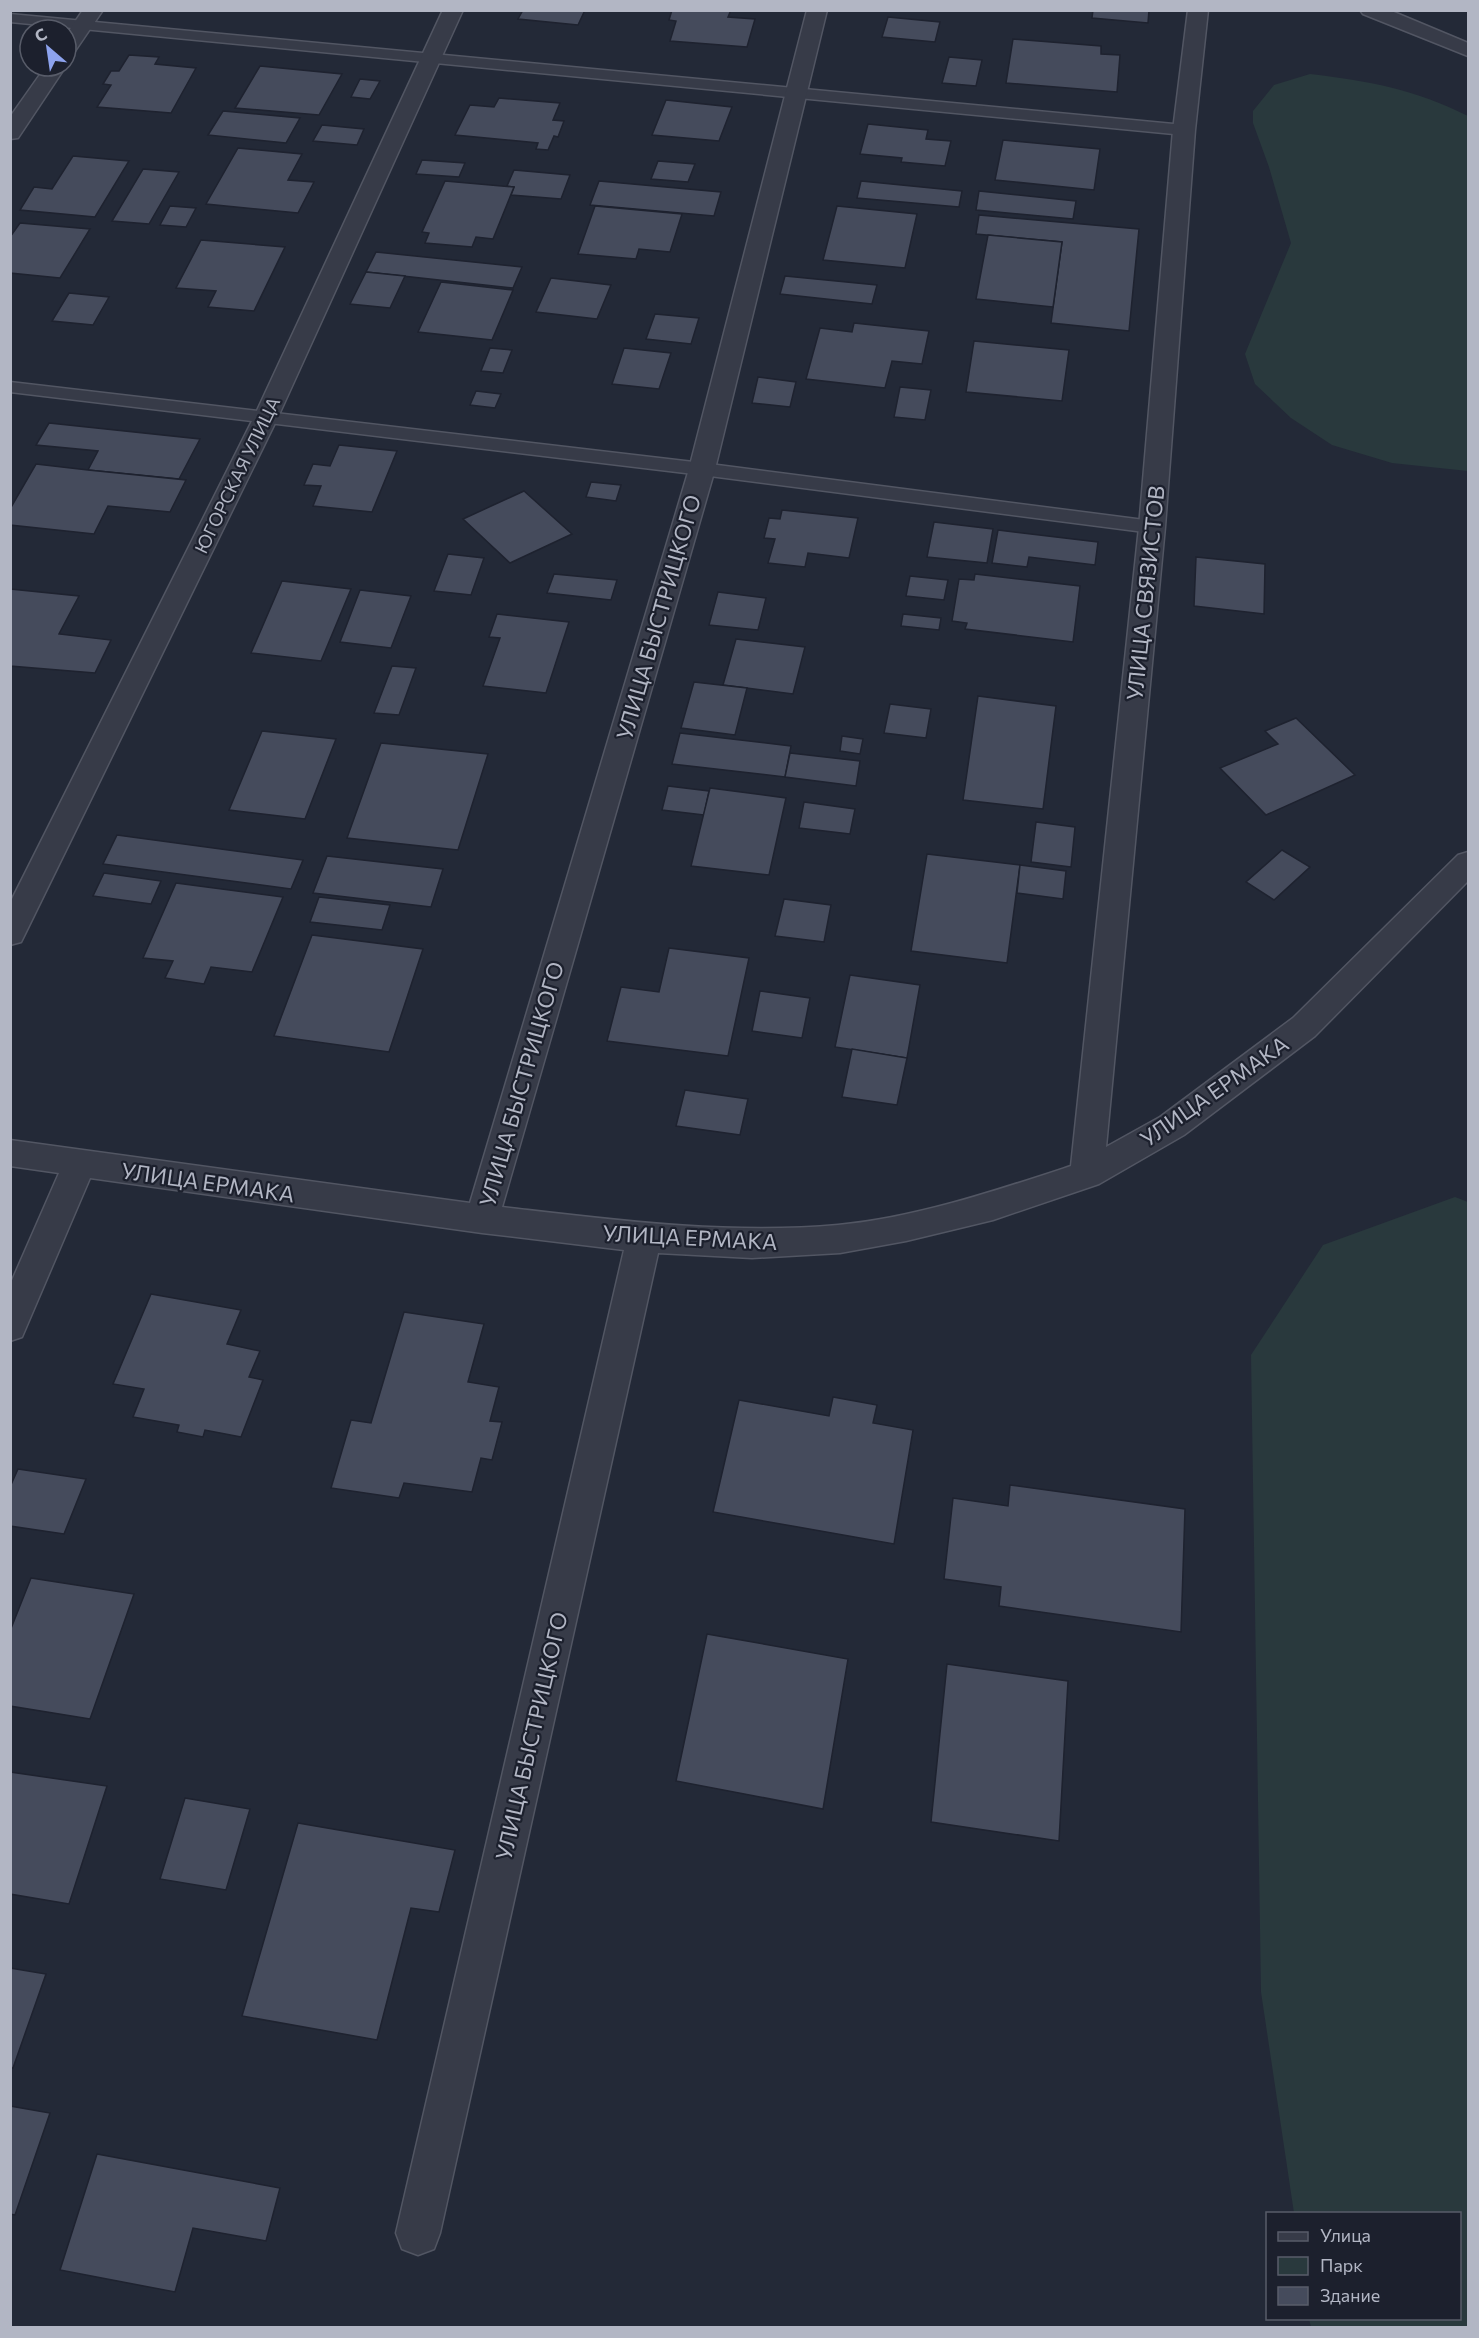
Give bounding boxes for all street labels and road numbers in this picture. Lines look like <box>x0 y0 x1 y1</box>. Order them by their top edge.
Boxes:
street label: ЮГОРСКАЯ УЛИЦА <box>190 393 284 557</box>
street label: УЛИЦА СВЯЗИСТОВ <box>1120 484 1170 702</box>
street label: УЛИЦА БЫСТРИЦКОГО <box>610 491 706 743</box>
street label: УЛИЦА БЫСТРИЦКОГО <box>473 958 569 1210</box>
street label: УЛИЦА ЕРМАКА <box>1135 1030 1293 1152</box>
street label: УЛИЦА ЕРМАКА <box>120 1156 296 1208</box>
street label: УЛИЦА ЕРМАКА <box>602 1219 778 1255</box>
street label: УЛИЦА БЫСТРИЦКОГО <box>489 1609 573 1863</box>

